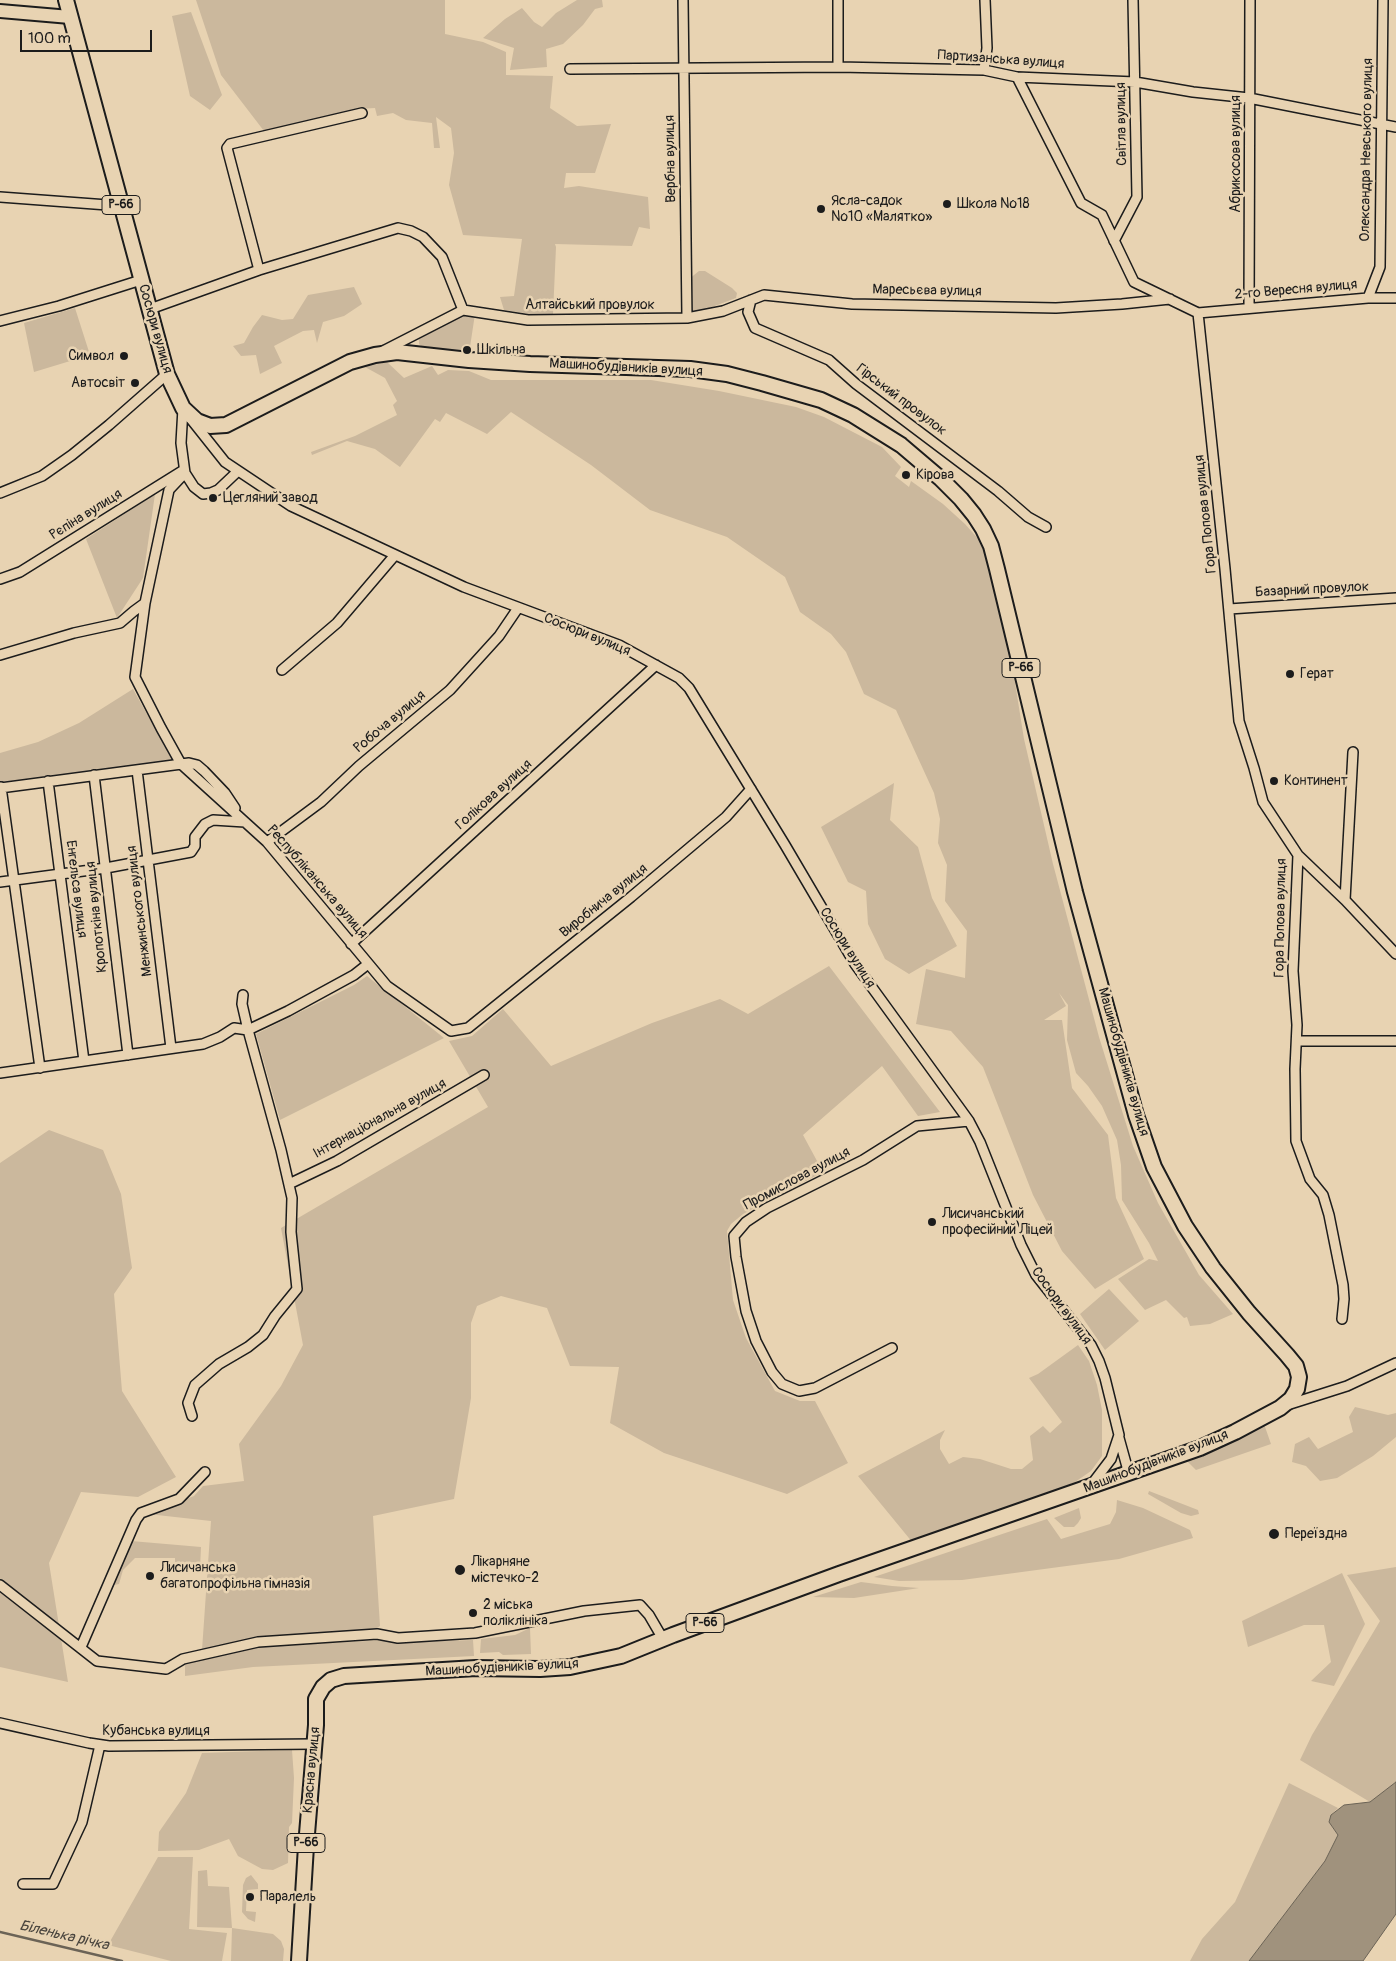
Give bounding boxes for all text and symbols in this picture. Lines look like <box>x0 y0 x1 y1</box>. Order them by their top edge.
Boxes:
scale bar <box>22 20 155 52</box>
text: 100 m <box>28 29 71 48</box>
street label: Партизанська вулиця <box>937 47 1065 73</box>
street label: Олександра Невського вулиця <box>1357 58 1377 242</box>
street label: Світла вулиця <box>1113 82 1131 166</box>
street label: Абрикосова вулиця <box>1228 95 1244 213</box>
street label: Вербна вулиця <box>662 115 680 203</box>
place label: Ясла-садок №10 «Малятко» <box>831 193 932 226</box>
road number: Р-66 <box>102 196 140 214</box>
place label: Школа №18 <box>957 196 1030 212</box>
marker: Школа №18 <box>941 198 953 210</box>
marker: Ясла-садок №10 «Малятко» <box>815 203 827 215</box>
street label: 2-го Вересня вулиця <box>1234 276 1358 304</box>
street label: Маресьєва вулиця <box>872 282 982 300</box>
street label: Сосюри вулиця <box>134 283 176 375</box>
street label: Алтайський провулок <box>525 297 655 313</box>
place label: Шкільна <box>477 342 525 358</box>
marker: Шкільна <box>461 344 473 356</box>
place label: Символ <box>68 348 114 364</box>
marker: Символ <box>118 350 130 362</box>
street label: Машинобудівників вулиця <box>549 356 703 380</box>
street label: Гірський провулок <box>853 361 949 439</box>
place label: Автосвіт <box>71 375 125 391</box>
marker: Автосвіт <box>129 377 141 389</box>
street label: Гора Попова вулиця <box>1191 454 1221 574</box>
place label: Кірова <box>916 467 954 483</box>
marker: Кірова <box>900 469 912 481</box>
street label: Рєпіна вулиця <box>47 486 125 544</box>
place label: Цегляний завод <box>223 490 318 506</box>
marker: Цегляний завод <box>207 492 219 504</box>
street label: Базарний провулок <box>1255 579 1369 601</box>
street label: Сосюри вулиця <box>541 610 633 660</box>
road number: Р-66 <box>1002 658 1040 678</box>
place label: Герат <box>1300 666 1334 682</box>
marker: Герат <box>1284 668 1296 680</box>
street label: Робоча вулиця <box>351 687 429 757</box>
street label: Голікова вулиця <box>452 756 536 834</box>
place label: Континент <box>1284 773 1348 789</box>
marker: Континент <box>1268 775 1280 787</box>
street label: Республіканська вулиця <box>263 822 371 942</box>
street label: Енгельса вулиця <box>62 839 90 939</box>
street label: Менжинського вулиця <box>124 845 156 977</box>
street label: Гора Попова вулиця <box>1272 858 1290 978</box>
street label: Кропоткіна вулиця <box>83 860 111 974</box>
street label: Виробнича вулиця <box>557 860 651 942</box>
street label: Сосюри вулиця <box>816 905 878 991</box>
street label: Машинобудівників вулиця <box>1094 986 1152 1138</box>
street label: Інтернаціональна вулиця <box>311 1075 449 1163</box>
street label: Промислова вулиця <box>741 1144 853 1214</box>
place label: Лисичанський професійний Ліцей <box>942 1206 1053 1238</box>
marker: Лисичанський професійний Ліцей <box>926 1216 938 1228</box>
street label: Сосюри вулиця <box>1027 1264 1095 1348</box>
street label: Машинобудівників вулиця <box>1081 1427 1231 1497</box>
place label: Переїздна <box>1285 1526 1347 1542</box>
marker: Переїздна <box>1267 1527 1281 1541</box>
place label: Лікарняне містечко-2 <box>471 1554 539 1586</box>
place label: Лисичанська багатопрофільна гімназія <box>160 1560 310 1592</box>
marker: Лікарняне містечко-2 <box>453 1563 467 1577</box>
marker: Лисичанська багатопрофільна гімназія <box>144 1570 156 1582</box>
place label: 2 міська поліклініка <box>483 1597 548 1630</box>
marker: 2 міська поліклініка <box>467 1607 479 1619</box>
road number: Р-66 <box>686 1614 724 1632</box>
street label: Машинобудівників вулиця <box>425 1656 579 1680</box>
street label: Кубанська вулиця <box>102 1723 210 1739</box>
street label: Красна вулиця <box>300 1726 324 1814</box>
road number: Р-66 <box>287 1834 325 1852</box>
place label: Паралель <box>260 1889 316 1905</box>
marker: Паралель <box>244 1891 256 1903</box>
water label: Біленька річка <box>17 1917 111 1955</box>

